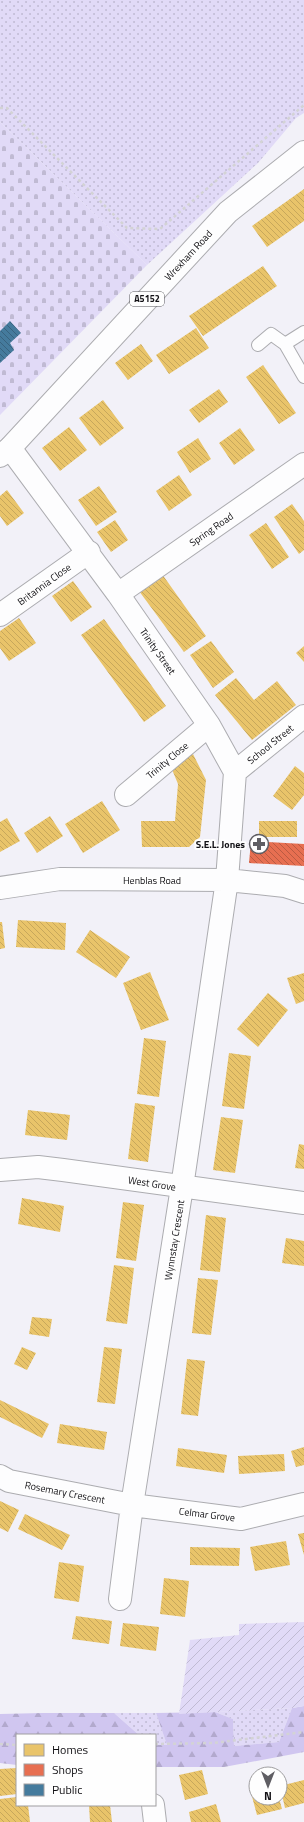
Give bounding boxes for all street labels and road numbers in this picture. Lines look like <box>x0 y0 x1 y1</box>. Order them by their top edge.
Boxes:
street label: Wrexham Road <box>161 227 216 284</box>
road number: A5152 <box>130 292 164 306</box>
street label: Spring Road <box>186 509 236 550</box>
street label: Britannia Close <box>14 560 74 609</box>
street label: Trinity Street <box>136 625 179 678</box>
street label: School Street <box>244 721 297 768</box>
street label: Trinity Close <box>143 738 192 782</box>
street label: Henblas Road <box>123 873 181 888</box>
street label: West Grove <box>127 1172 177 1195</box>
street label: Wynnstay Crescent <box>161 1198 188 1281</box>
street label: Rosemary Crescent <box>23 1477 107 1508</box>
street label: Celmar Grove <box>178 1504 236 1525</box>

